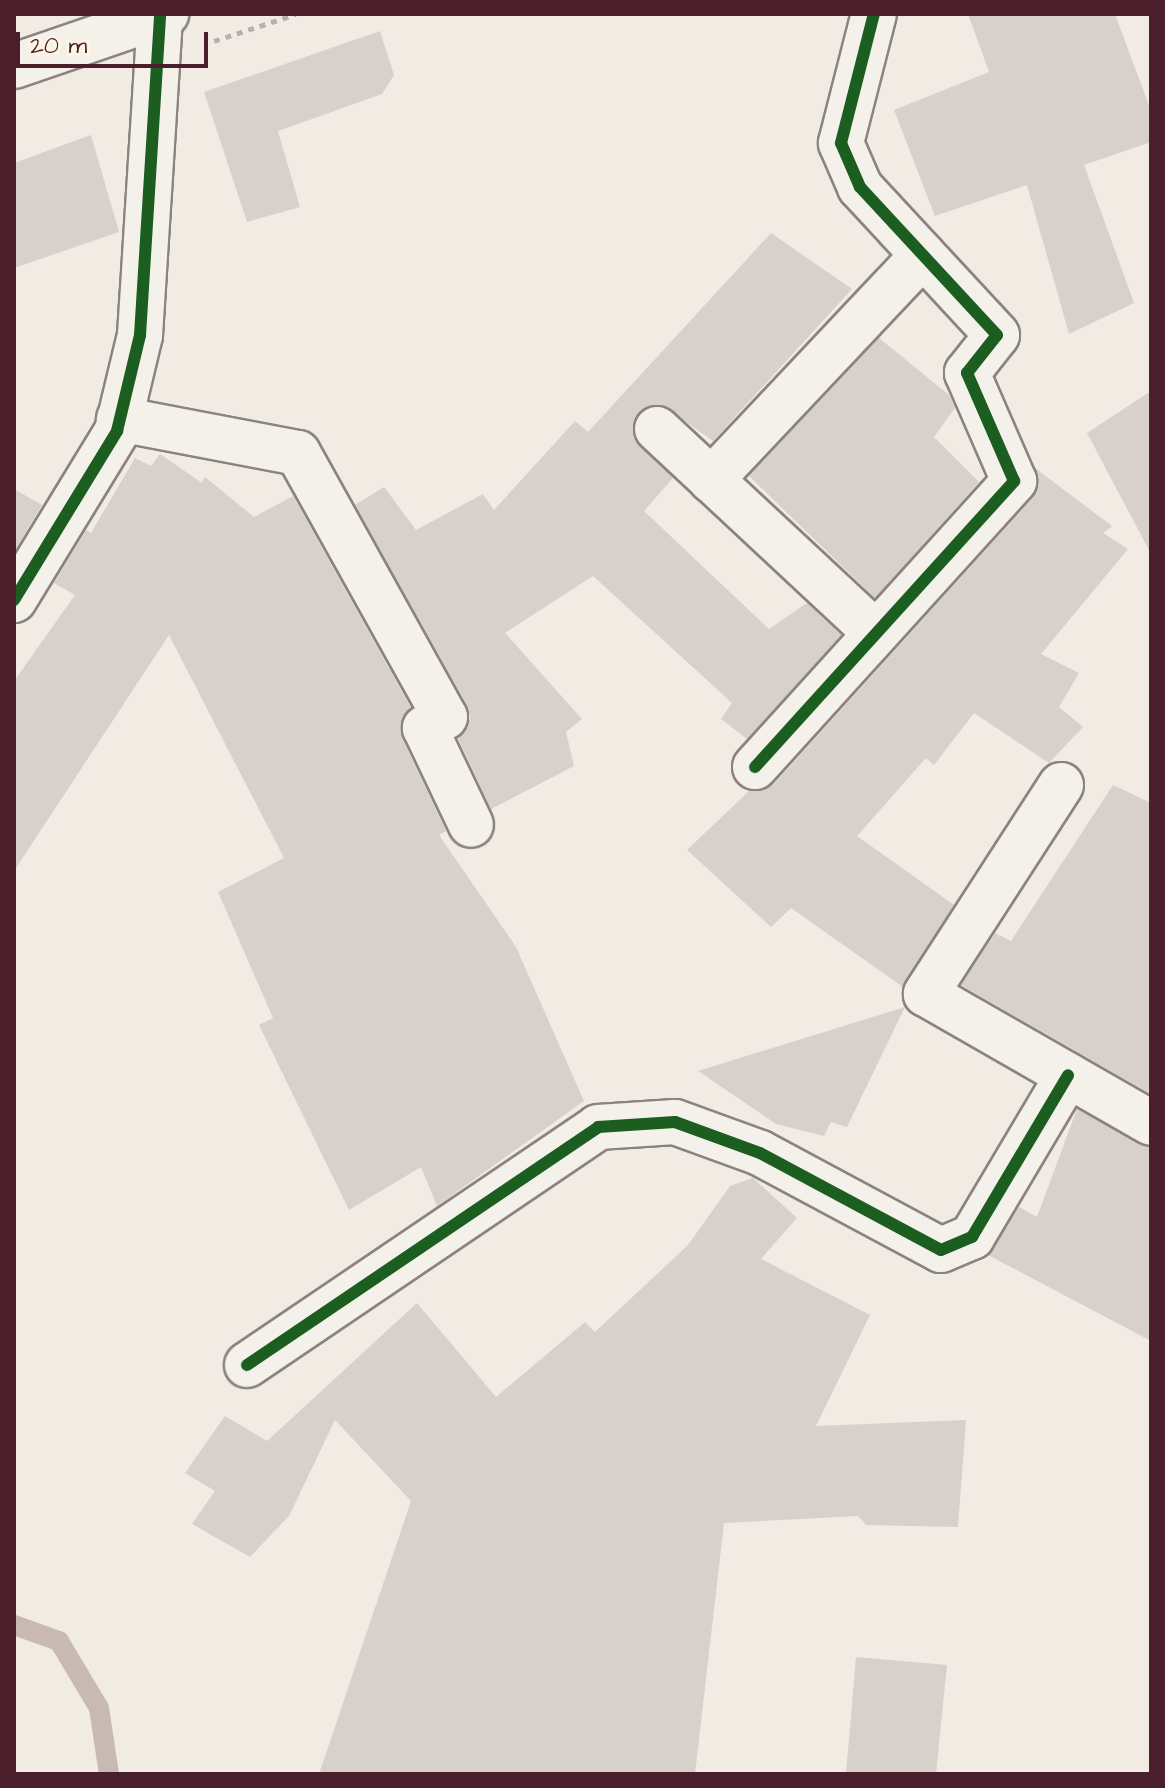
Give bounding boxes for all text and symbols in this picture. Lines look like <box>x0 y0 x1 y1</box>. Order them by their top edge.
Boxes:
scale bar <box>20 16 212 66</box>
text: 20 m <box>30 29 87 63</box>

